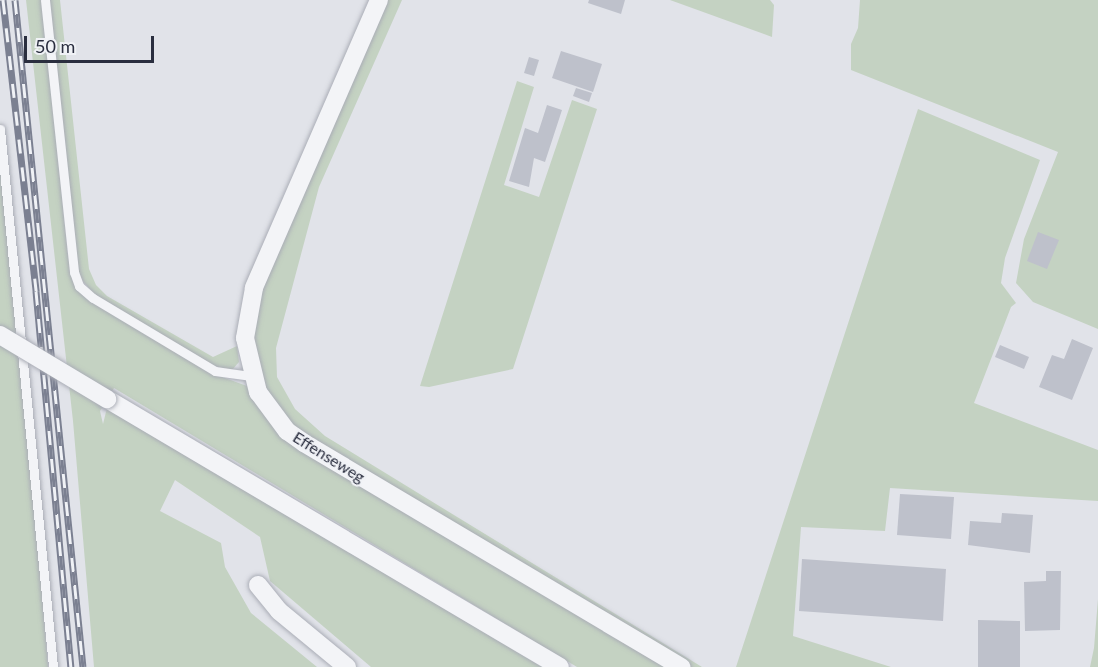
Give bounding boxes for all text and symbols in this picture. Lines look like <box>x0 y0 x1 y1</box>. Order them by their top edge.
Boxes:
scale bar <box>27 24 158 62</box>
text: 50 m <box>35 35 75 57</box>
street label: Effenseweg <box>289 427 369 487</box>

